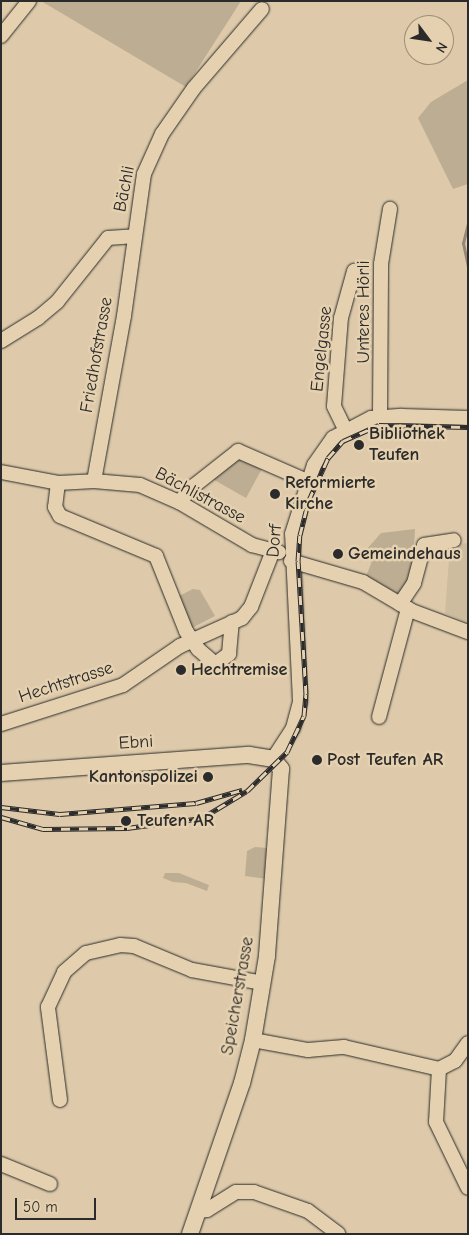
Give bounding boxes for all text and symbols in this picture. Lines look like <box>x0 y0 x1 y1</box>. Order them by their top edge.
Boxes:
north arrow <box>404 15 454 65</box>
text: N <box>432 39 451 56</box>
street label: Bächli <box>110 164 140 214</box>
street label: Unteres Hörli <box>353 260 375 364</box>
street label: Friedhofstrasse <box>76 296 118 414</box>
street label: Engelgasse <box>307 305 337 393</box>
place label: Bibliothek Teufen <box>369 424 445 466</box>
marker: Bibliothek Teufen <box>353 439 365 451</box>
street label: Bächlistrasse <box>151 463 249 529</box>
place label: Reformierte Kirche <box>285 473 375 516</box>
marker: Reformierte Kirche <box>269 488 281 500</box>
street label: Dorf <box>263 524 287 558</box>
place label: Gemeindehaus <box>348 543 461 565</box>
marker: Gemeindehaus <box>332 548 344 560</box>
street label: Hechtstrasse <box>16 658 116 708</box>
place label: Hechtremise <box>191 659 287 681</box>
marker: Hechtremise <box>175 664 187 676</box>
street label: Ebni <box>118 731 154 755</box>
place label: Post Teufen AR <box>327 749 443 771</box>
marker: Post Teufen AR <box>311 754 323 766</box>
place label: Kantonspolizei <box>89 766 198 788</box>
marker: Kantonspolizei <box>202 771 214 783</box>
place label: Teufen AR <box>137 810 214 832</box>
marker: Teufen AR <box>119 814 133 828</box>
street label: Speicherstrasse <box>217 935 259 1057</box>
scale bar <box>18 1188 99 1220</box>
text: 50 m <box>23 1198 58 1216</box>

